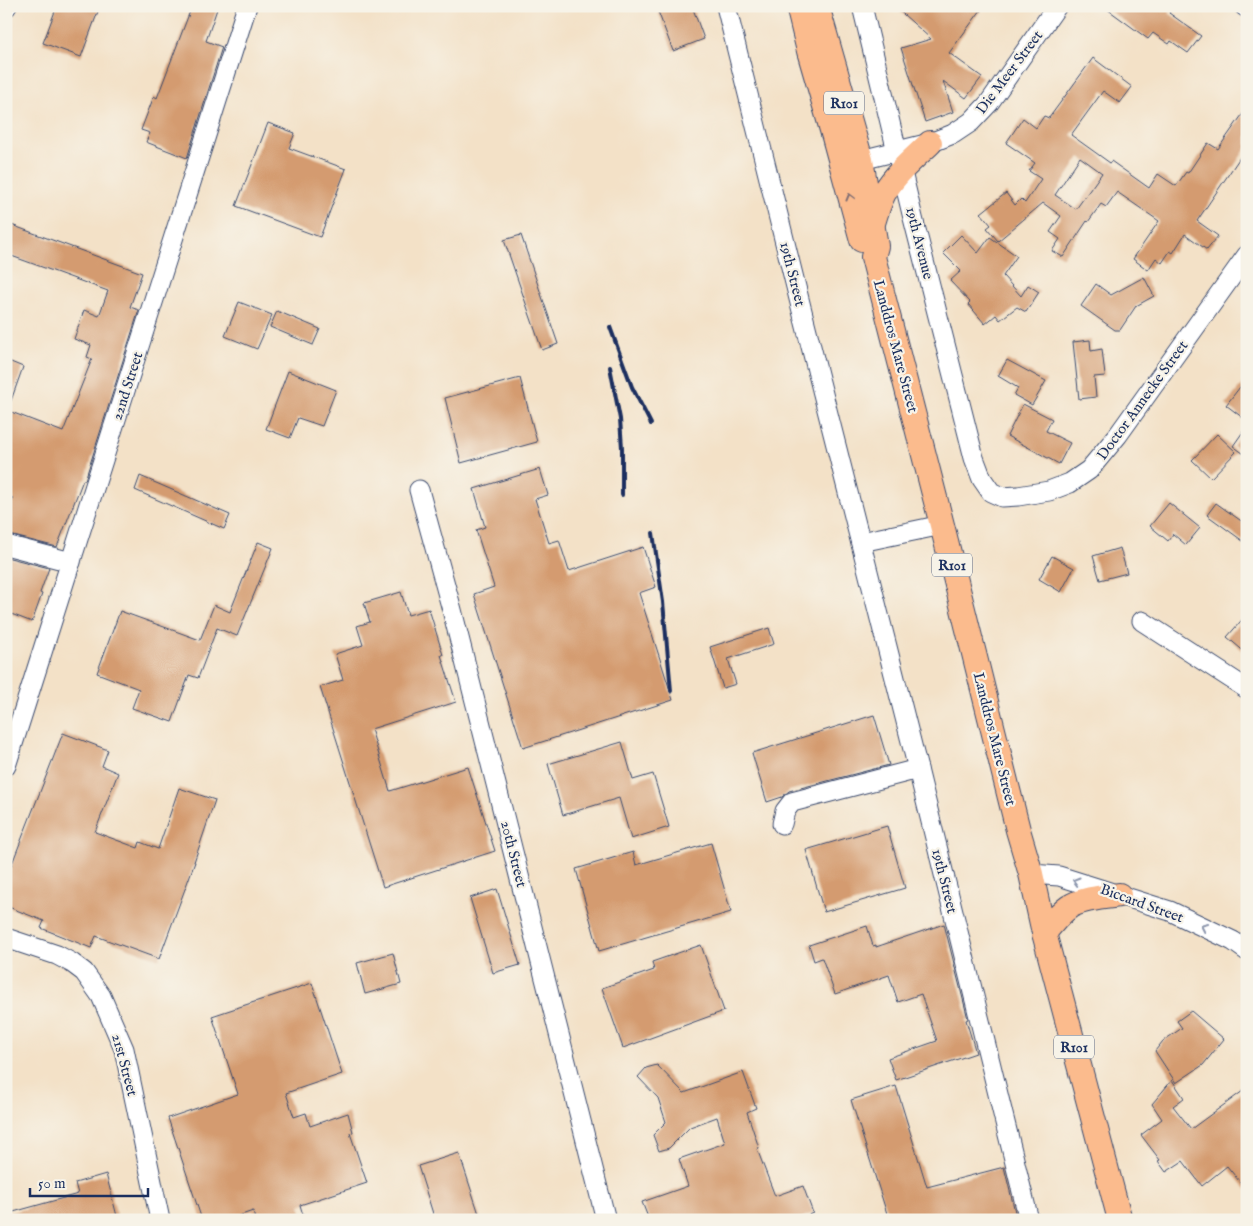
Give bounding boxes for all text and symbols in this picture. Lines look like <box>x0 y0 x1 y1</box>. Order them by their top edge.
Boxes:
street label: Die Meer Street <box>972 27 1047 118</box>
road number: R101 <box>824 92 864 115</box>
one-way arrow <box>845 193 855 202</box>
street label: 19th Avenue <box>901 205 938 282</box>
street label: 19th Street <box>775 240 810 308</box>
street label: Landdros Mare Street <box>869 278 922 415</box>
street label: Doctor Annecke Street <box>1093 337 1192 464</box>
street label: 22nd Street <box>108 350 147 423</box>
road number: R101 <box>932 554 972 576</box>
street label: Landdros Mare Street <box>969 670 1020 808</box>
street label: 20th Street <box>496 819 531 889</box>
street label: 19th Street <box>927 847 962 915</box>
one-way arrow <box>1072 876 1080 886</box>
street label: Biccard Street <box>1098 880 1186 927</box>
one-way arrow <box>1201 923 1210 933</box>
street label: 21st Street <box>107 1032 142 1098</box>
road number: R101 <box>1054 1036 1094 1058</box>
scale bar <box>30 1166 148 1198</box>
text: 50 m <box>38 1174 66 1193</box>

